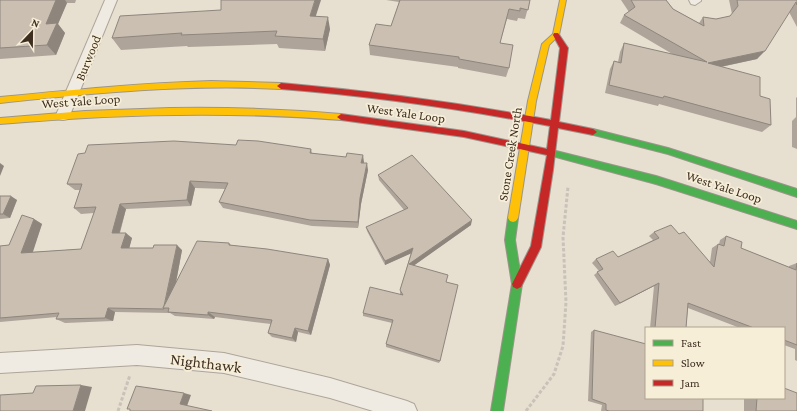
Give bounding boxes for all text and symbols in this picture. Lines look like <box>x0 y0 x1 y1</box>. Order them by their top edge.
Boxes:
north arrow <box>12 12 52 52</box>
text: N <box>30 16 42 30</box>
street label: Burwood <box>72 33 104 83</box>
street label: West Yale Loop <box>41 91 121 111</box>
street label: West Yale Loop <box>366 100 446 126</box>
street label: Stone Creek North <box>495 106 525 202</box>
street label: West Yale Loop <box>684 168 764 206</box>
legend <box>645 327 785 399</box>
text: Fast <box>681 336 702 350</box>
street label: Nighthawk <box>169 350 243 377</box>
text: Slow <box>681 356 705 370</box>
text: Jam <box>680 376 700 390</box>

